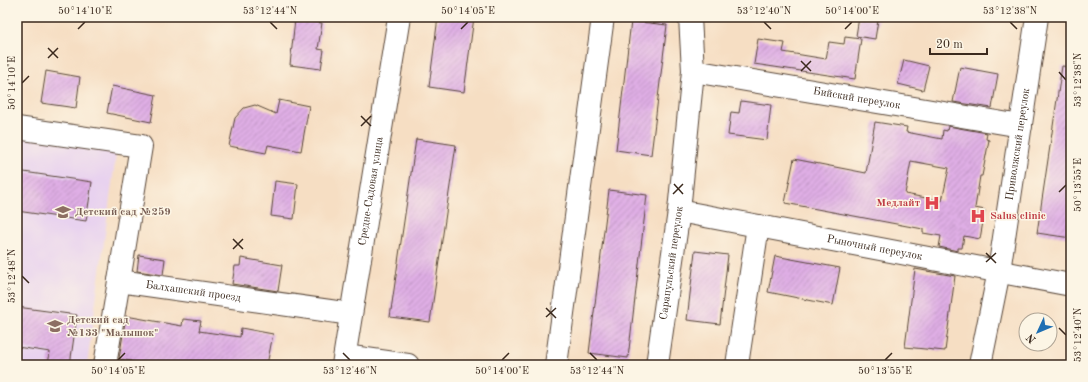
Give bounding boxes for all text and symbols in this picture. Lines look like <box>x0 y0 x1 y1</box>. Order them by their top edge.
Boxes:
text: 50°14'10"E <box>58 6 112 16</box>
text: 53°12'44"N <box>243 6 298 16</box>
text: 50°14'05"E <box>441 6 495 16</box>
text: 53°12'40"N <box>737 6 792 16</box>
text: 50°14'00"E <box>825 6 879 16</box>
text: 53°12'38"N <box>983 6 1038 16</box>
scale bar <box>930 30 987 56</box>
text: 20 m <box>936 39 963 51</box>
text: 53°12'38"N <box>1073 52 1083 107</box>
text: 50°14'10"E <box>7 56 17 110</box>
street label: Бийский переулок <box>812 86 902 111</box>
street label: Приволжский переулок <box>1004 87 1032 201</box>
street label: Средне-Садовая улица <box>357 135 385 246</box>
text: 50°13'55"E <box>1073 158 1083 212</box>
hospital icon: Медлайт <box>923 194 941 212</box>
place label: Медлайт <box>876 198 920 209</box>
school or university icon: Детский сад №259 <box>54 203 72 221</box>
street label: Сарапульский переулок <box>658 205 685 321</box>
place label: Детский сад №259 <box>75 207 171 218</box>
hospital icon: Salus clinic <box>969 207 987 225</box>
place label: Salus clinic <box>990 211 1046 222</box>
street label: Рыночный переулок <box>826 234 924 262</box>
text: 53°12'48"N <box>7 248 17 303</box>
street label: Балхашский проезд <box>145 279 242 304</box>
text: 53°12'40"N <box>1073 307 1083 362</box>
north arrow <box>1018 312 1058 352</box>
place label: Детский сад №133 "Малышок" <box>67 315 158 339</box>
school or university icon: Детский сад №133 "Малышок" <box>46 317 64 335</box>
text: N <box>1025 331 1039 345</box>
text: 50°14'05"E <box>91 366 145 376</box>
text: 53°12'46"N <box>323 366 378 376</box>
text: 50°14'00"E <box>475 366 529 376</box>
text: 53°12'44"N <box>570 366 625 376</box>
text: 50°13'55"E <box>858 366 912 376</box>

